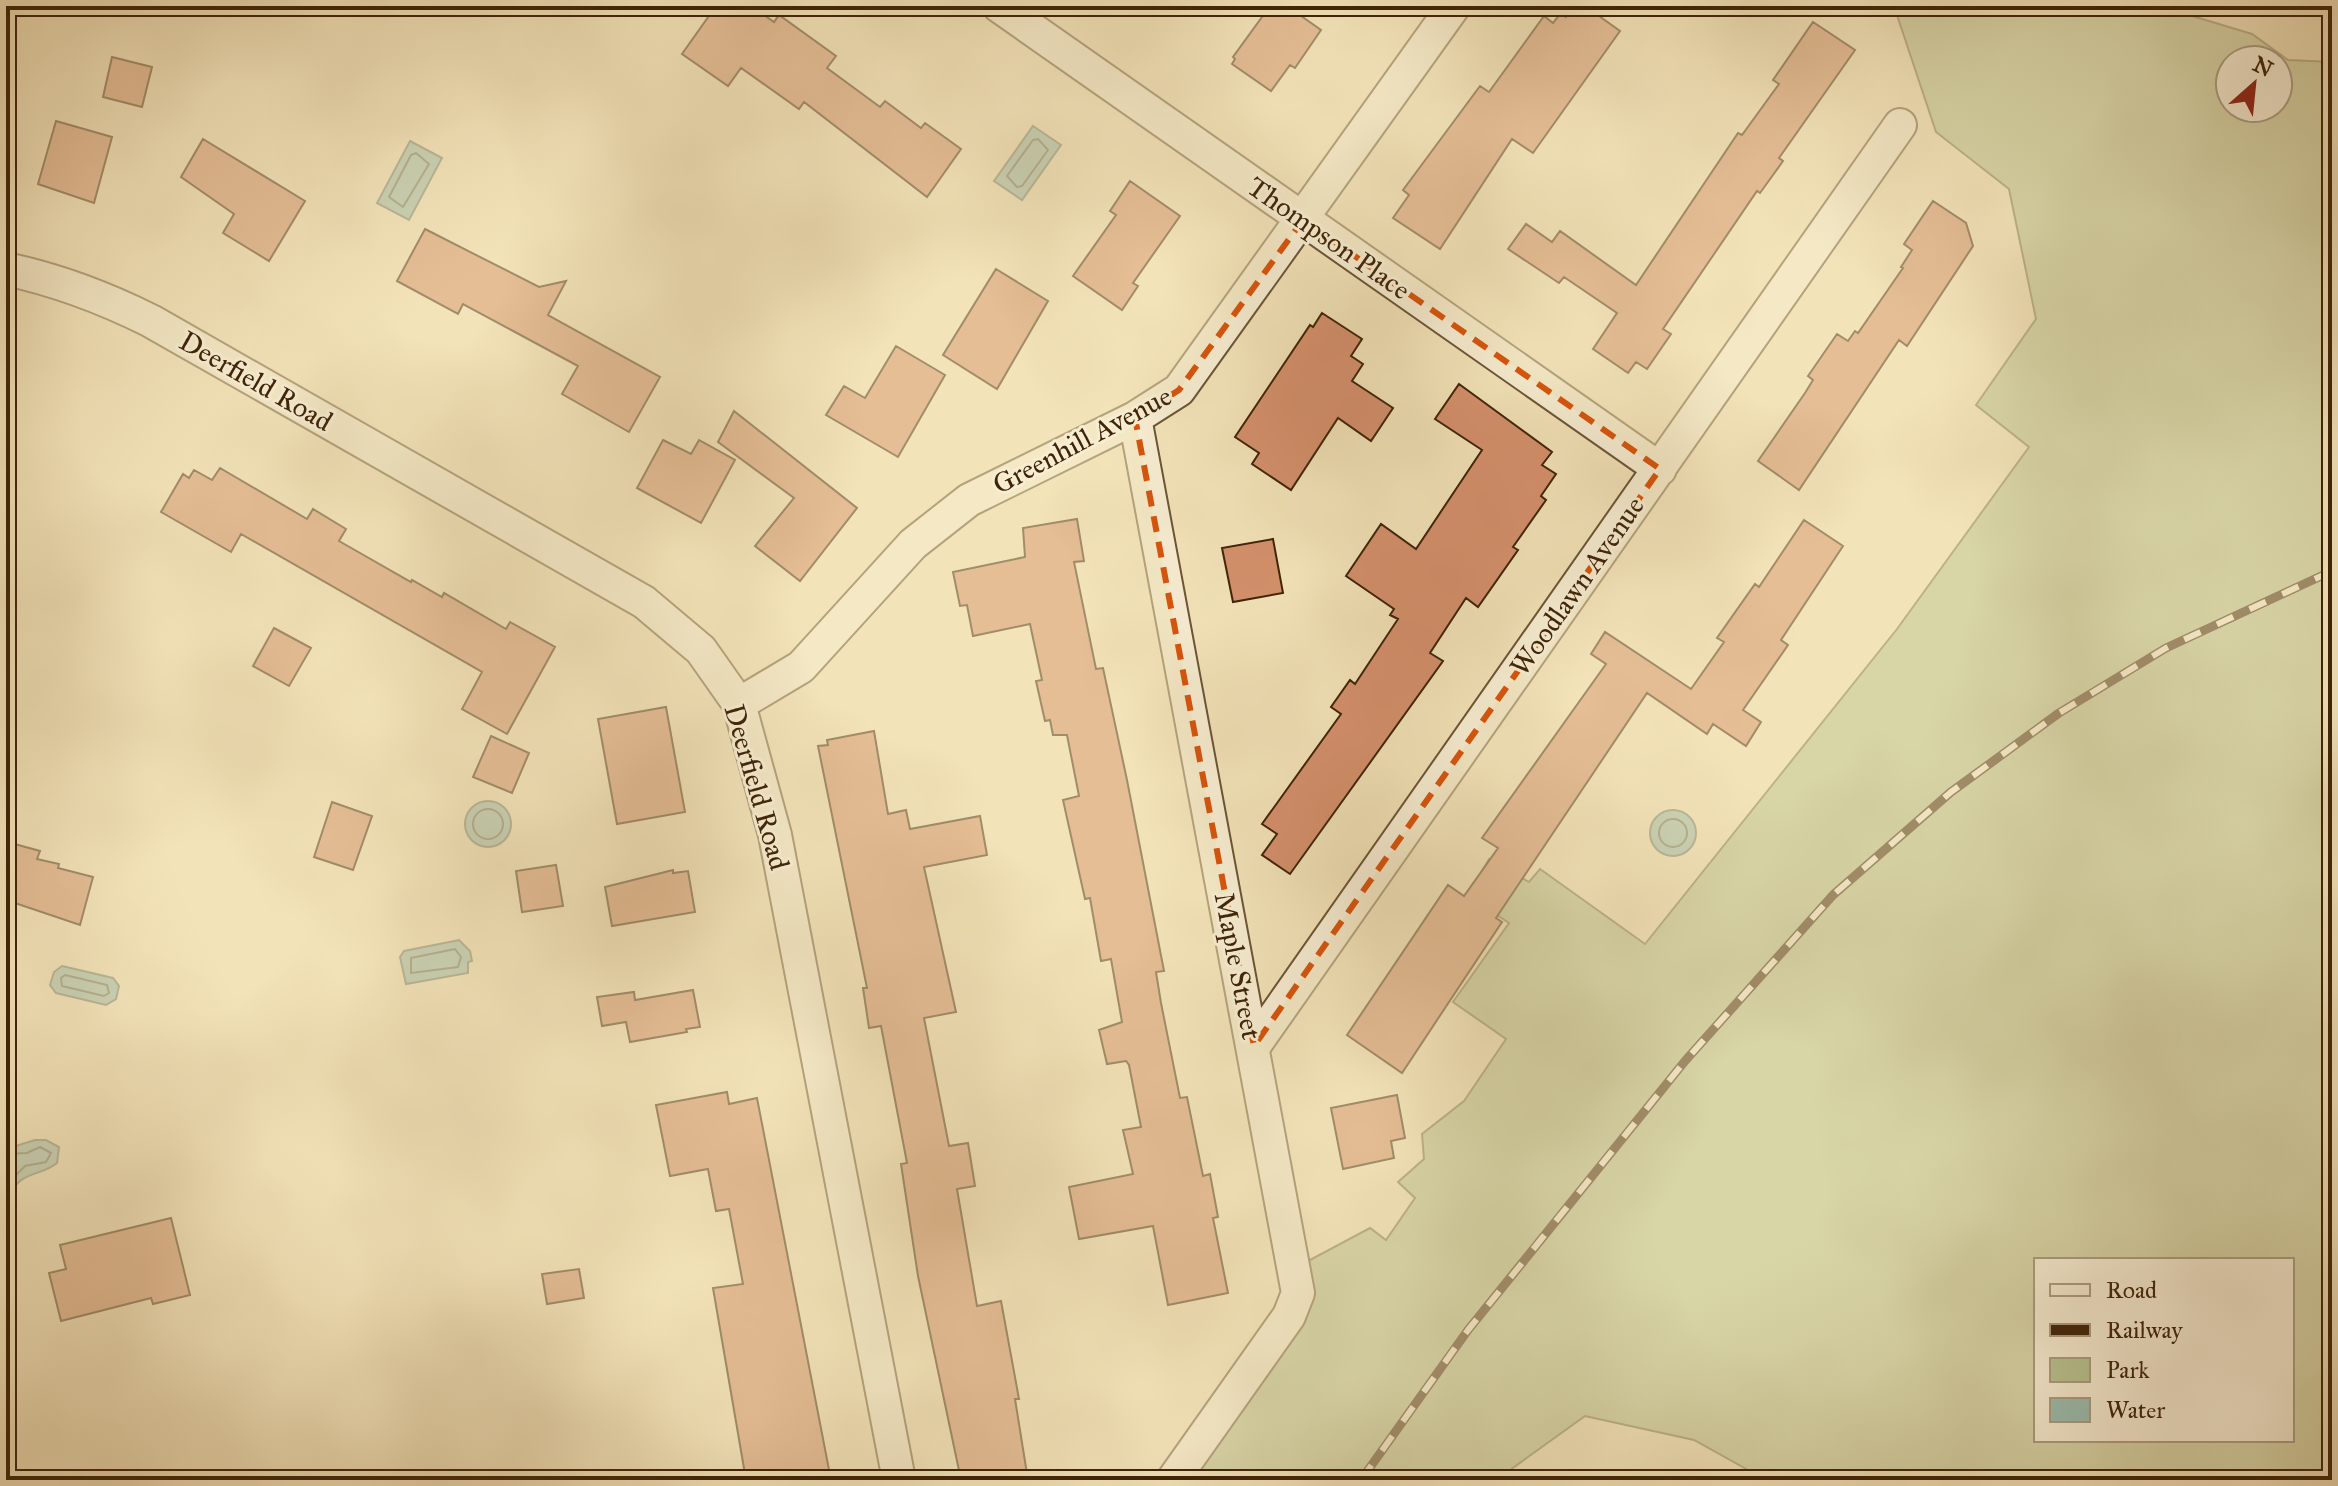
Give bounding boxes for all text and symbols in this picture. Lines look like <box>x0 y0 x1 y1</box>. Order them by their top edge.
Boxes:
north arrow <box>2214 44 2294 124</box>
text: N <box>2248 50 2278 83</box>
street label: Thompson Place <box>1241 169 1417 307</box>
street label: Deerfield Road <box>173 323 339 439</box>
street label: Greenhill Avenue <box>986 378 1178 502</box>
street label: Woodlawn Avenue <box>1502 490 1652 682</box>
street label: Deerfield Road <box>717 700 797 874</box>
street label: Maple Street <box>1207 889 1269 1043</box>
legend <box>2034 1258 2294 1442</box>
text: Road <box>2106 1275 2157 1305</box>
text: Railway <box>2106 1315 2183 1345</box>
text: Park <box>2106 1355 2150 1385</box>
text: Water <box>2106 1395 2165 1425</box>

